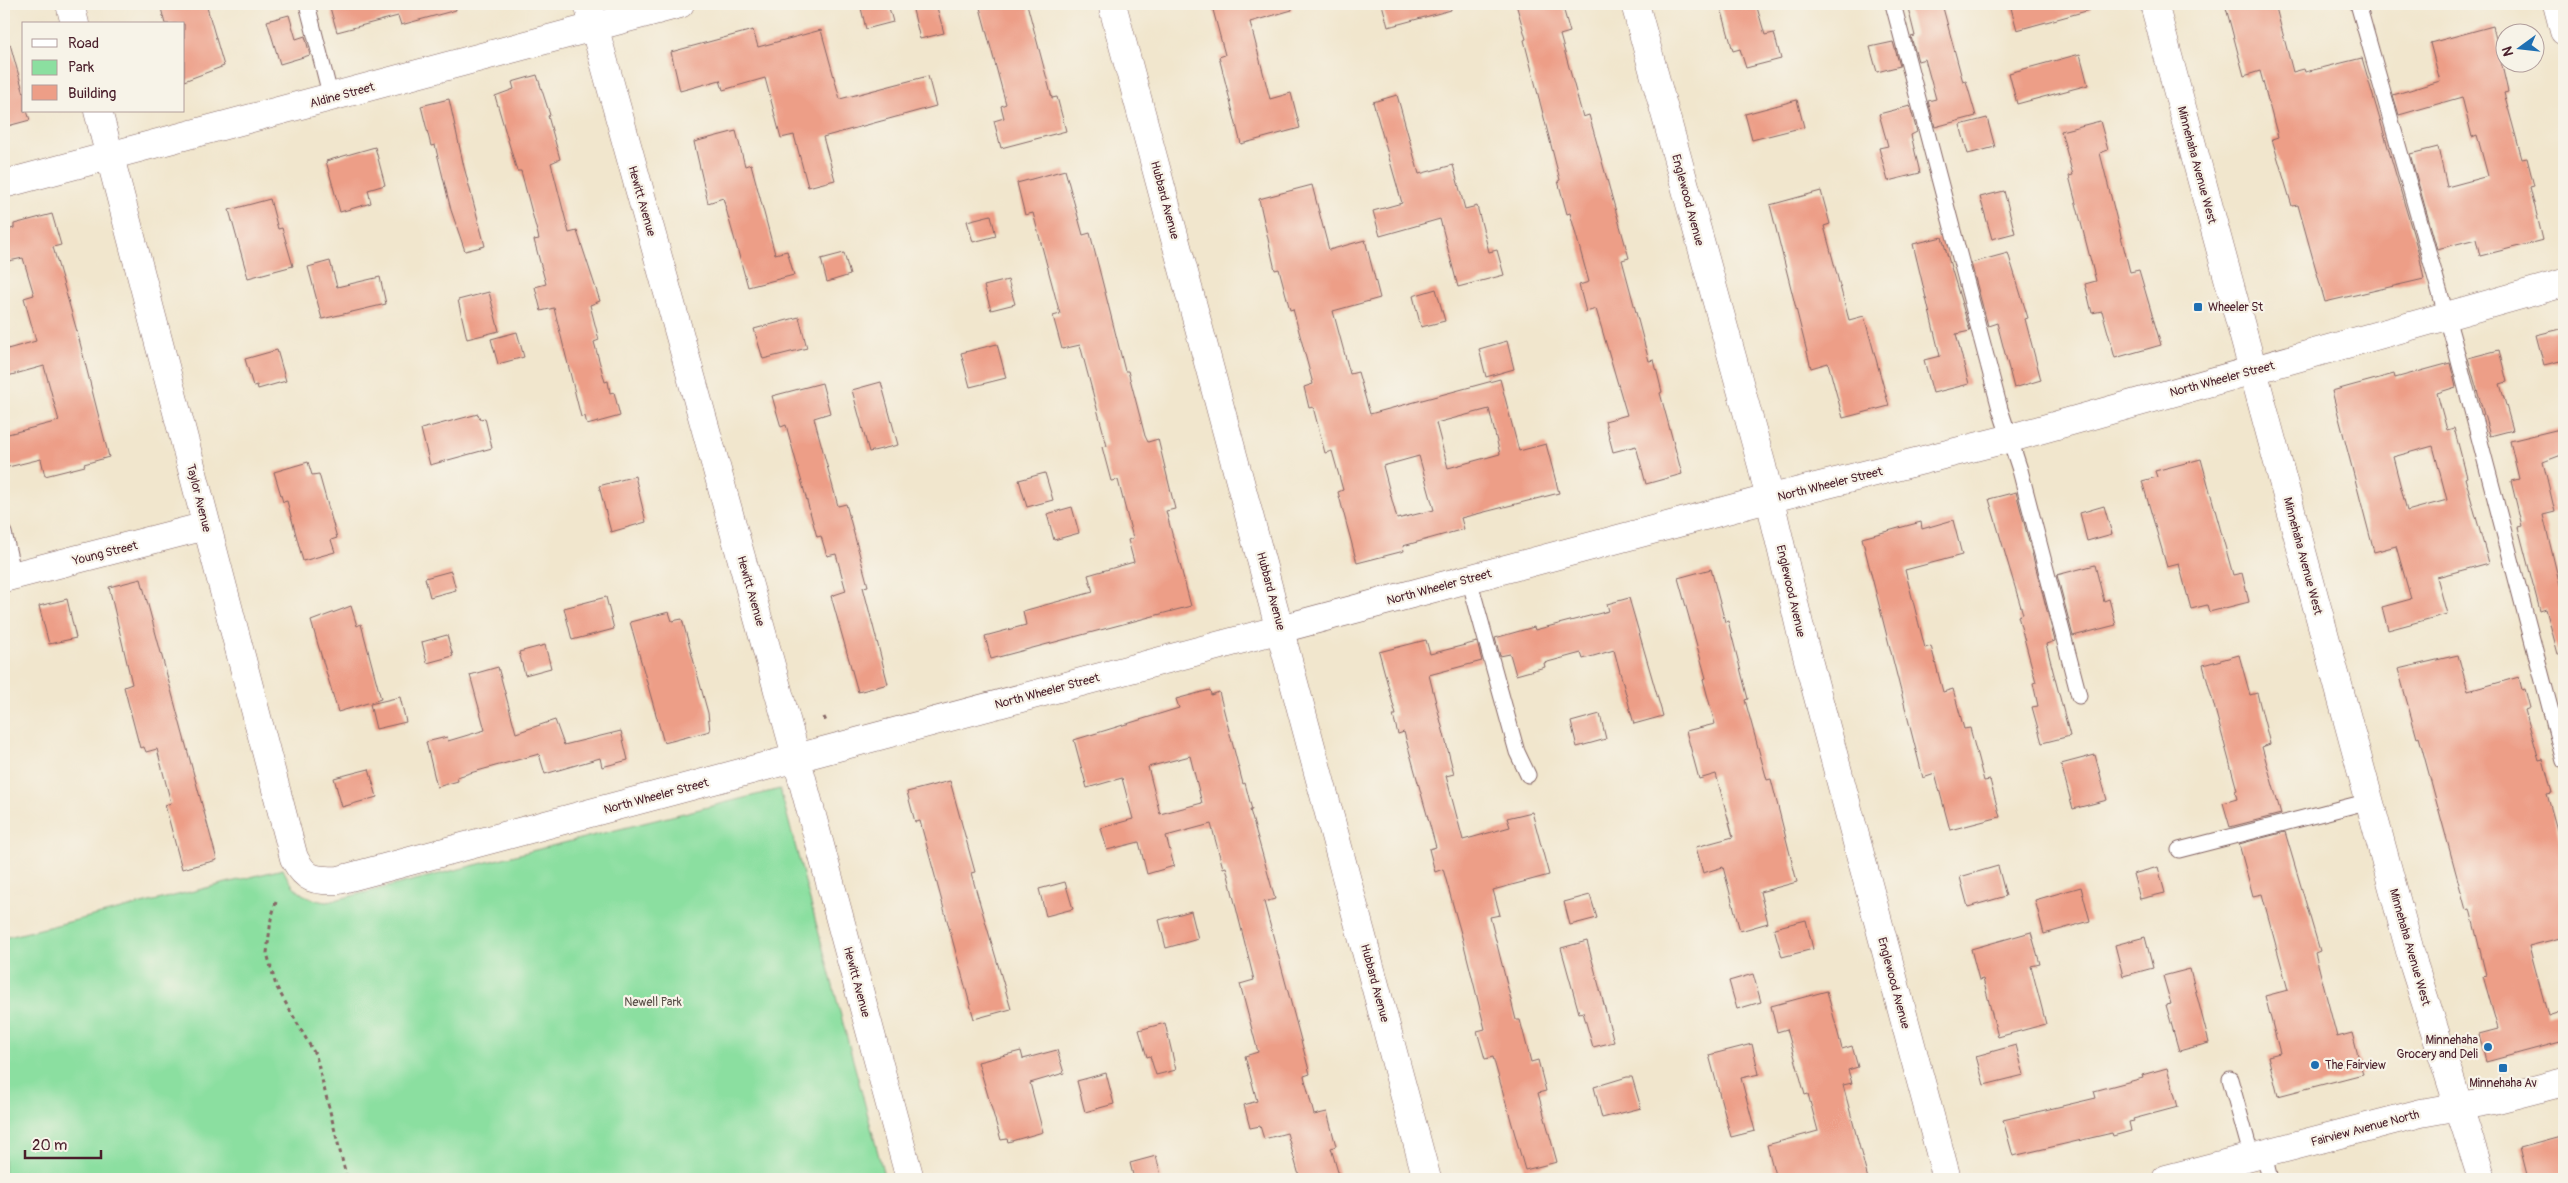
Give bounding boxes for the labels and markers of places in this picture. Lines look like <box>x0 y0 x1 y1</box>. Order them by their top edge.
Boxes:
place label: Wheeler St <box>2208 300 2263 315</box>
marker: Wheeler St <box>2192 301 2204 313</box>
place label: Minnehaha Grocery and Deli <box>2397 1033 2478 1062</box>
marker: Minnehaha Grocery and Deli <box>2482 1041 2494 1053</box>
place label: The Fairview <box>2325 1058 2386 1073</box>
marker: The Fairview <box>2309 1059 2321 1071</box>
marker: Minnehaha Av <box>2497 1062 2509 1074</box>
place label: Minnehaha Av <box>2469 1076 2537 1091</box>

